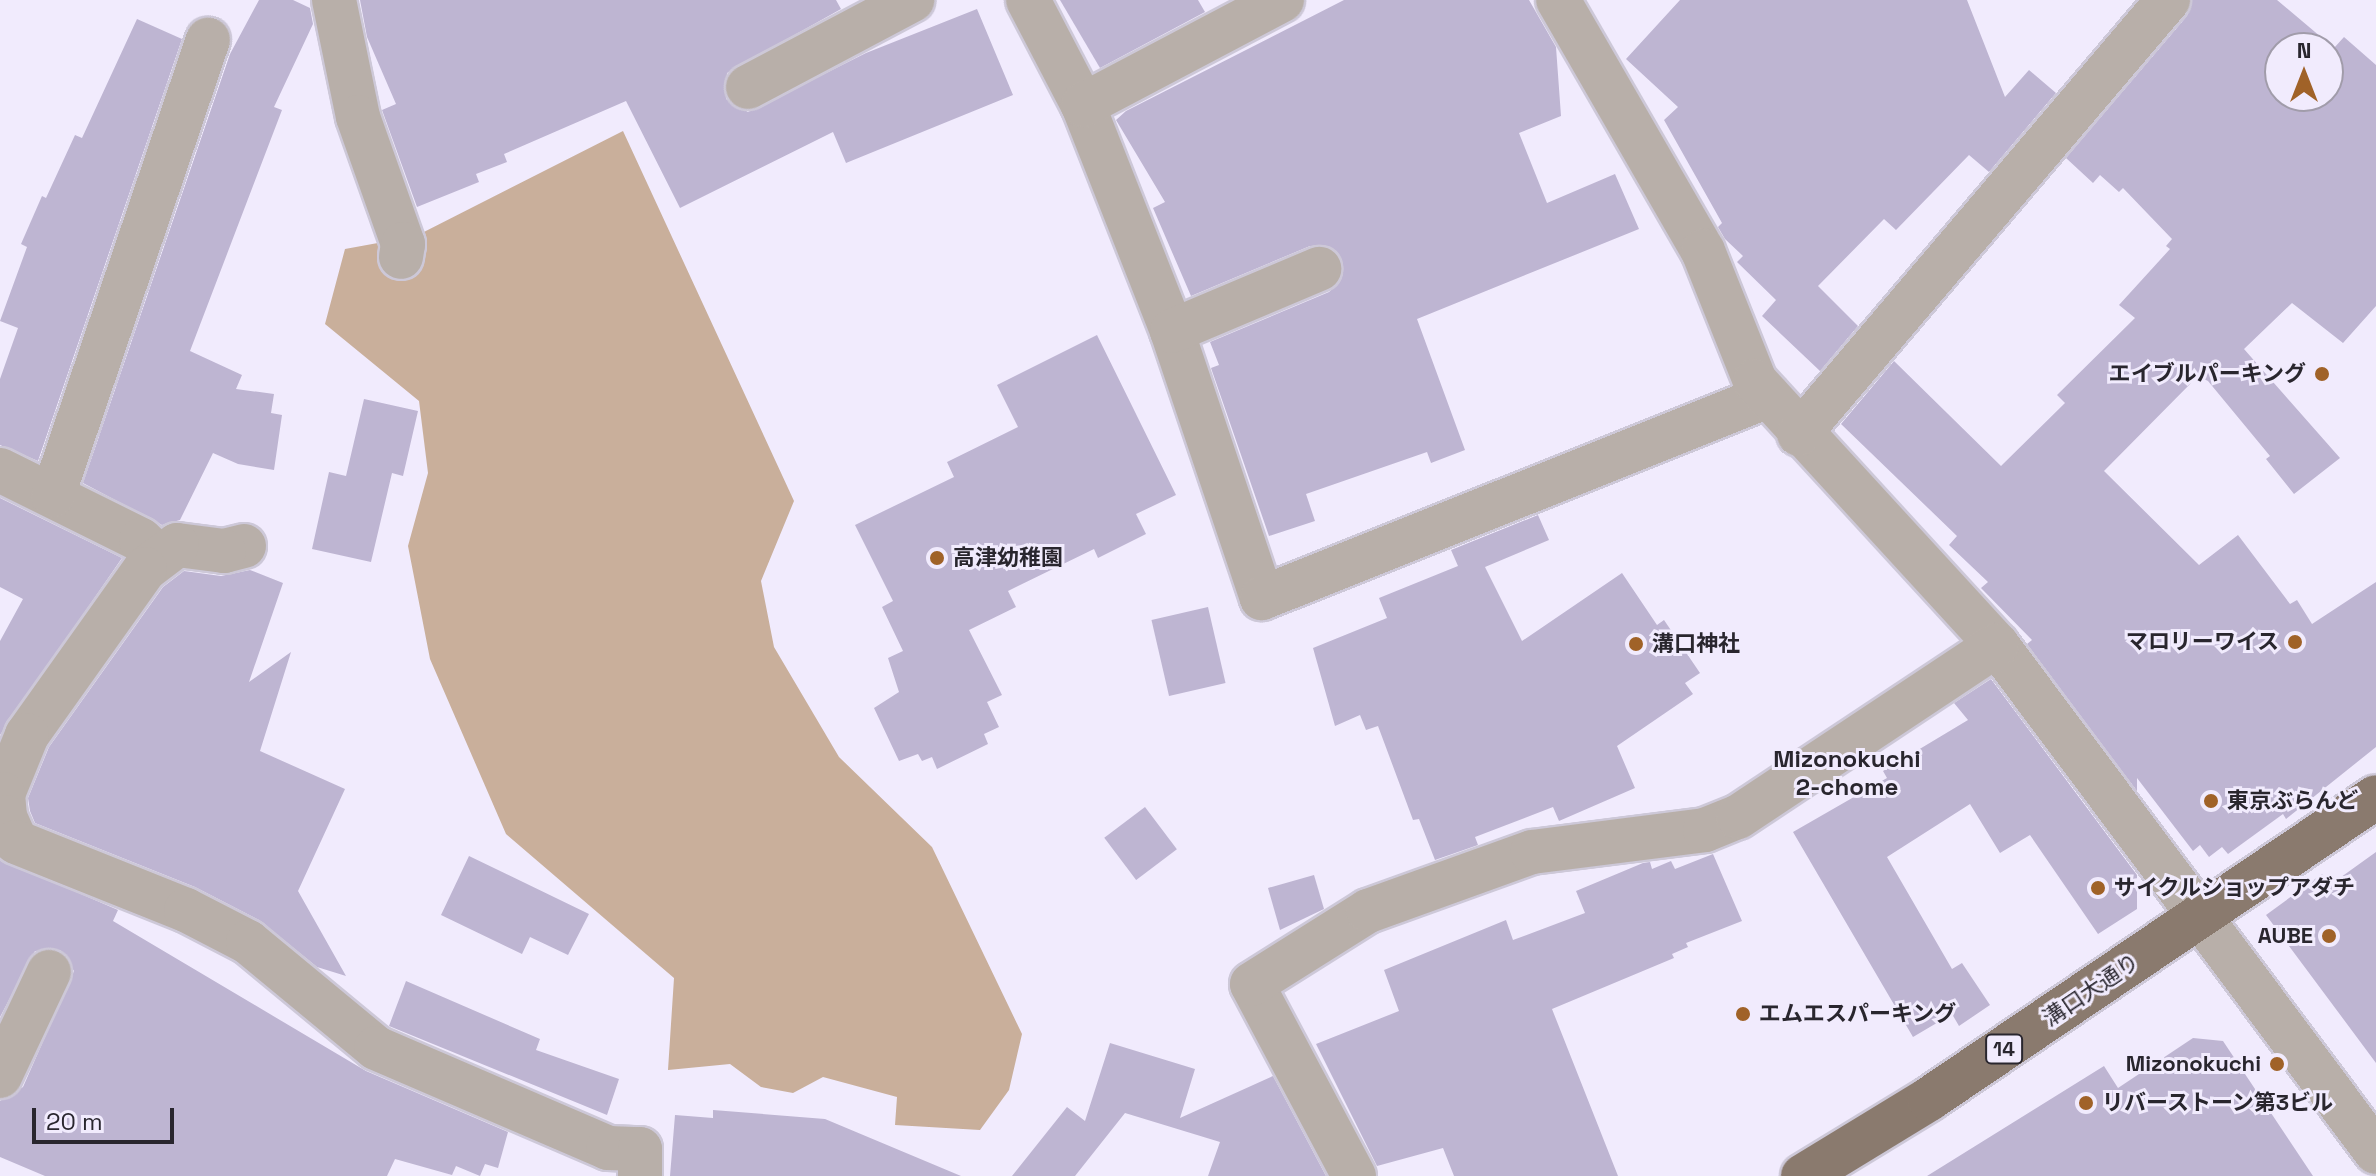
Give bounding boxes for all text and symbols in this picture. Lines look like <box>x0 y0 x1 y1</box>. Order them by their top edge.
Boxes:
north arrow <box>2264 32 2344 112</box>
text: N <box>2297 36 2311 64</box>
place label: エイブルパーキング <box>2108 361 2306 387</box>
marker: エイブルパーキング <box>2313 365 2331 383</box>
place label: 高津幼稚園 <box>953 545 1063 571</box>
marker: 高津幼稚園 <box>928 549 946 567</box>
place label: マロリーワイス <box>2125 629 2279 655</box>
place label: 溝口神社 <box>1652 631 1740 657</box>
marker: マロリーワイス <box>2286 633 2304 651</box>
marker: 溝口神社 <box>1627 635 1645 653</box>
district label: Mizonokuchi 2-chome <box>1773 745 1921 801</box>
place label: 東京ぶらんど <box>2227 788 2359 814</box>
marker: 東京ぶらんど <box>2202 792 2220 810</box>
place label: サイクルショップアダチ <box>2114 875 2356 901</box>
marker: サイクルショップアダチ <box>2089 879 2107 897</box>
place label: AUBE <box>2258 923 2313 949</box>
marker: AUBE <box>2320 927 2338 945</box>
street label: 溝口大通り <box>2038 948 2144 1032</box>
place label: エムエスパーキング <box>1759 1001 1957 1027</box>
marker: エムエスパーキング <box>1734 1005 1752 1023</box>
road number: 14 <box>1984 1033 2024 1065</box>
place label: Mizonokuchi <box>2126 1051 2261 1077</box>
marker: Mizonokuchi <box>2268 1055 2286 1073</box>
place label: リバーストーン第3ビル <box>2102 1090 2335 1116</box>
scale bar <box>36 1092 178 1142</box>
marker: リバーストーン第3ビル <box>2077 1094 2095 1112</box>
text: 20 m <box>46 1106 103 1137</box>

